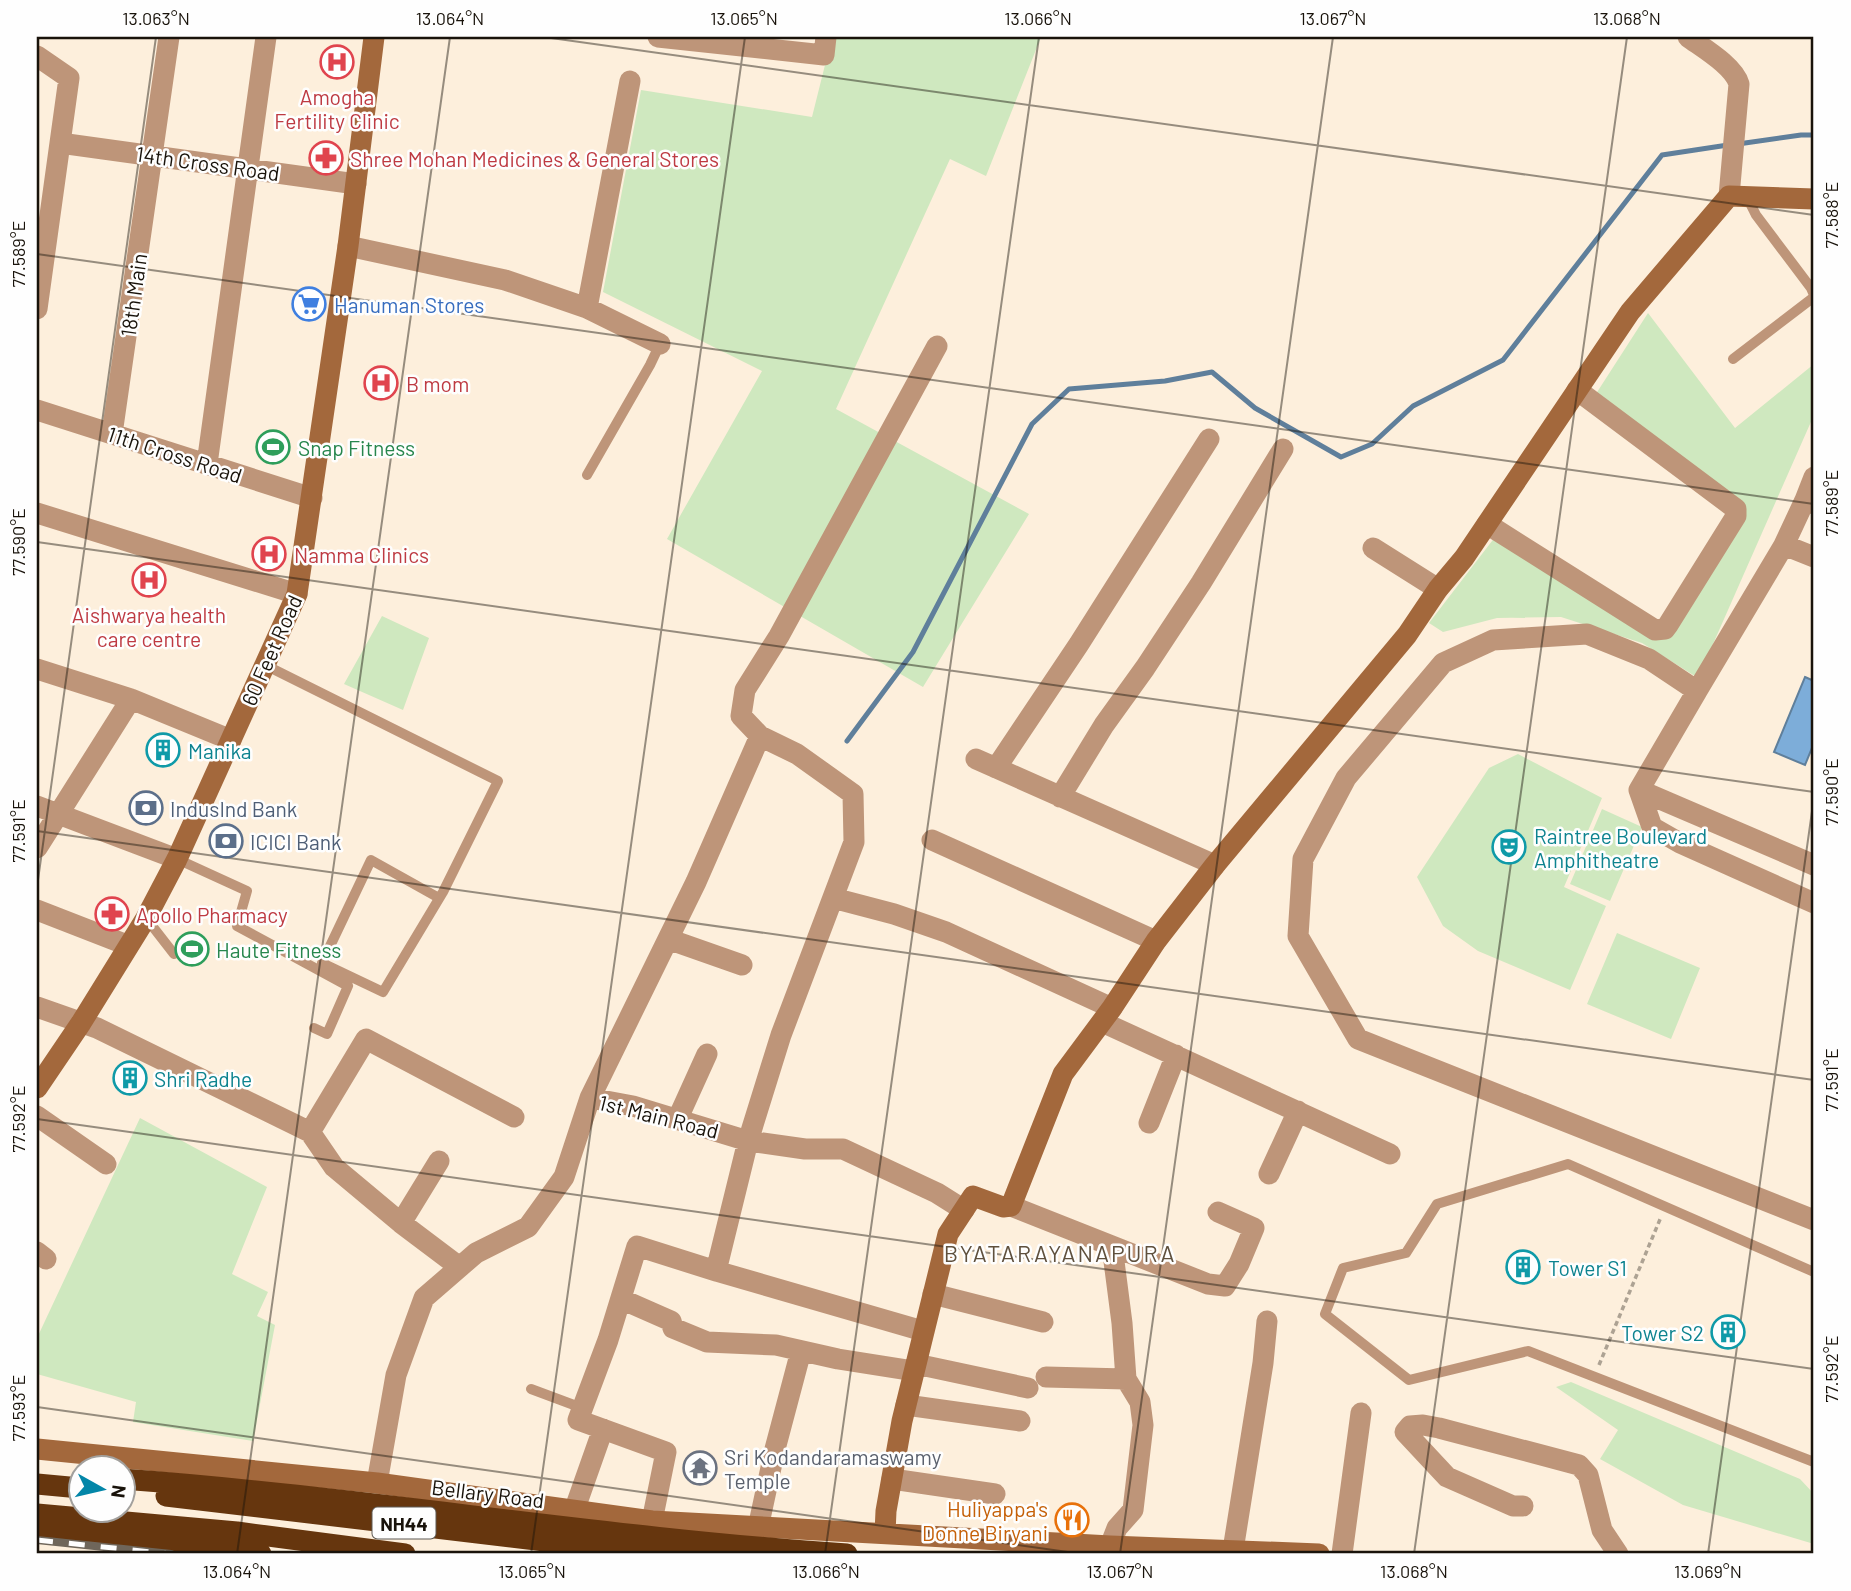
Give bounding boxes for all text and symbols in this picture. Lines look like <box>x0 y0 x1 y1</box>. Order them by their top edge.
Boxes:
text: 13.063°N <box>122 7 190 29</box>
text: 13.064°N <box>416 7 484 29</box>
text: 13.065°N <box>710 7 778 29</box>
text: 13.066°N <box>1004 7 1072 29</box>
text: 13.067°N <box>1300 7 1366 29</box>
text: 13.068°N <box>1593 7 1661 29</box>
hospital icon: Amogha Fertility Clinic <box>318 43 356 81</box>
place label: Amogha Fertility Clinic <box>274 84 400 133</box>
pharmacy icon: Shree Mohan Medicines & General Stores <box>307 139 345 177</box>
street label: 14th Cross Road <box>135 141 281 185</box>
place label: Shree Mohan Medicines & General Stores <box>350 146 719 171</box>
text: 77.588°E <box>1820 182 1842 248</box>
text: 77.589°E <box>7 221 29 287</box>
street label: 18th Main <box>115 252 151 338</box>
supermarket icon: Hanuman Stores <box>290 285 328 323</box>
place label: Hanuman Stores <box>334 292 484 317</box>
hospital icon: B mom <box>362 364 400 402</box>
place label: B mom <box>406 371 469 396</box>
street label: 11th Cross Road <box>104 420 246 488</box>
sports icon: Snap Fitness <box>254 428 292 466</box>
place label: Snap Fitness <box>298 435 415 460</box>
text: 77.589°E <box>1820 470 1842 536</box>
text: 77.590°E <box>7 508 29 576</box>
hospital icon: Namma Clinics <box>250 535 288 573</box>
place label: Namma Clinics <box>294 542 429 567</box>
hospital icon: Aishwarya health care centre <box>130 561 168 599</box>
street label: 60 Feet Road <box>235 591 307 709</box>
place label: Aishwarya health care centre <box>72 602 226 651</box>
building icon: Manika <box>144 731 182 769</box>
place label: Manika <box>188 738 251 763</box>
text: 77.590°E <box>1820 758 1842 826</box>
bank icon: IndusInd Bank <box>127 789 165 827</box>
place label: IndusInd Bank <box>170 796 297 821</box>
text: 77.591°E <box>7 799 29 863</box>
bank icon: ICICI Bank <box>207 822 245 860</box>
place label: Raintree Boulevard Amphitheatre <box>1534 823 1707 872</box>
theatre icon: Raintree Boulevard Amphitheatre <box>1490 828 1528 866</box>
place label: ICICI Bank <box>250 829 342 854</box>
pharmacy icon: Apollo Pharmacy <box>93 895 131 933</box>
place label: Apollo Pharmacy <box>136 902 288 927</box>
sports icon: Haute Fitness <box>173 930 211 968</box>
place label: Haute Fitness <box>216 937 341 962</box>
text: 77.591°E <box>1820 1048 1842 1112</box>
building icon: Shri Radhe <box>111 1059 149 1097</box>
place label: Shri Radhe <box>154 1066 252 1091</box>
text: 77.592°E <box>7 1085 29 1153</box>
street label: 1st Main Road <box>597 1089 721 1143</box>
district label: BYATARAYANAPURA <box>944 1239 1176 1267</box>
building icon: Tower S1 <box>1504 1248 1542 1286</box>
place label: Tower S1 <box>1548 1255 1627 1280</box>
building icon: Tower S2 <box>1709 1313 1747 1351</box>
place label: Tower S2 <box>1621 1320 1704 1345</box>
text: 77.592°E <box>1820 1335 1842 1403</box>
text: 77.593°E <box>7 1375 29 1441</box>
place label: Sri Kodandaramaswamy Temple <box>724 1444 942 1493</box>
temple icon: Sri Kodandaramaswamy Temple <box>681 1449 719 1487</box>
north arrow <box>66 1454 136 1524</box>
street label: Bellary Road <box>430 1474 546 1512</box>
text: N <box>107 1484 132 1499</box>
place label: Huliyappa's Donne Biryani <box>922 1496 1048 1545</box>
restaurant icon: Huliyappa's Donne Biryani <box>1053 1501 1091 1539</box>
road number: NH44 <box>372 1508 436 1539</box>
text: 13.064°N <box>203 1560 271 1582</box>
text: 13.065°N <box>498 1560 566 1582</box>
text: 13.066°N <box>792 1560 860 1582</box>
text: 13.067°N <box>1087 1560 1153 1582</box>
text: 13.068°N <box>1380 1560 1448 1582</box>
text: 13.069°N <box>1674 1560 1742 1582</box>

